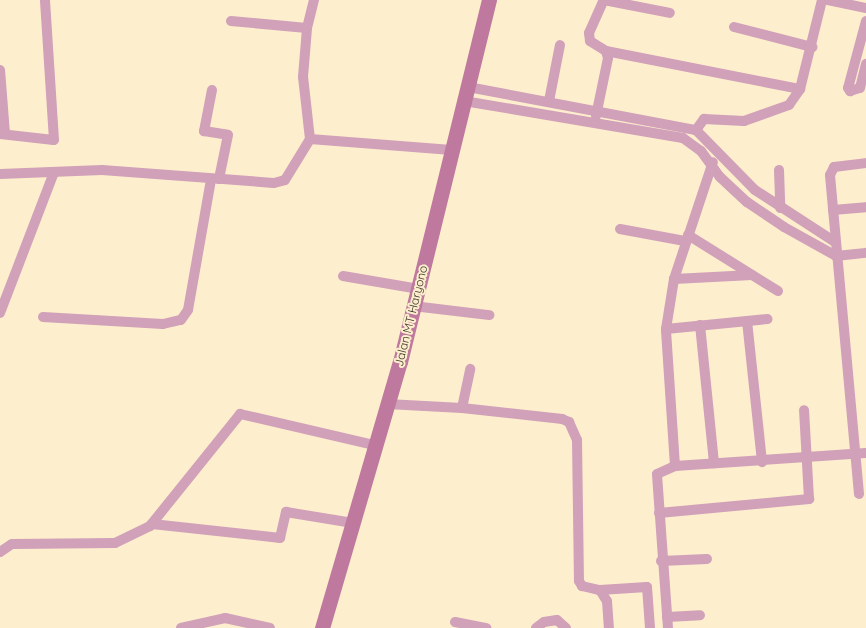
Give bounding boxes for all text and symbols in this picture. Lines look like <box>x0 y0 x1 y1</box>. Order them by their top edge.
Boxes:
street label: Jalan MT Haryono <box>391 264 431 368</box>

